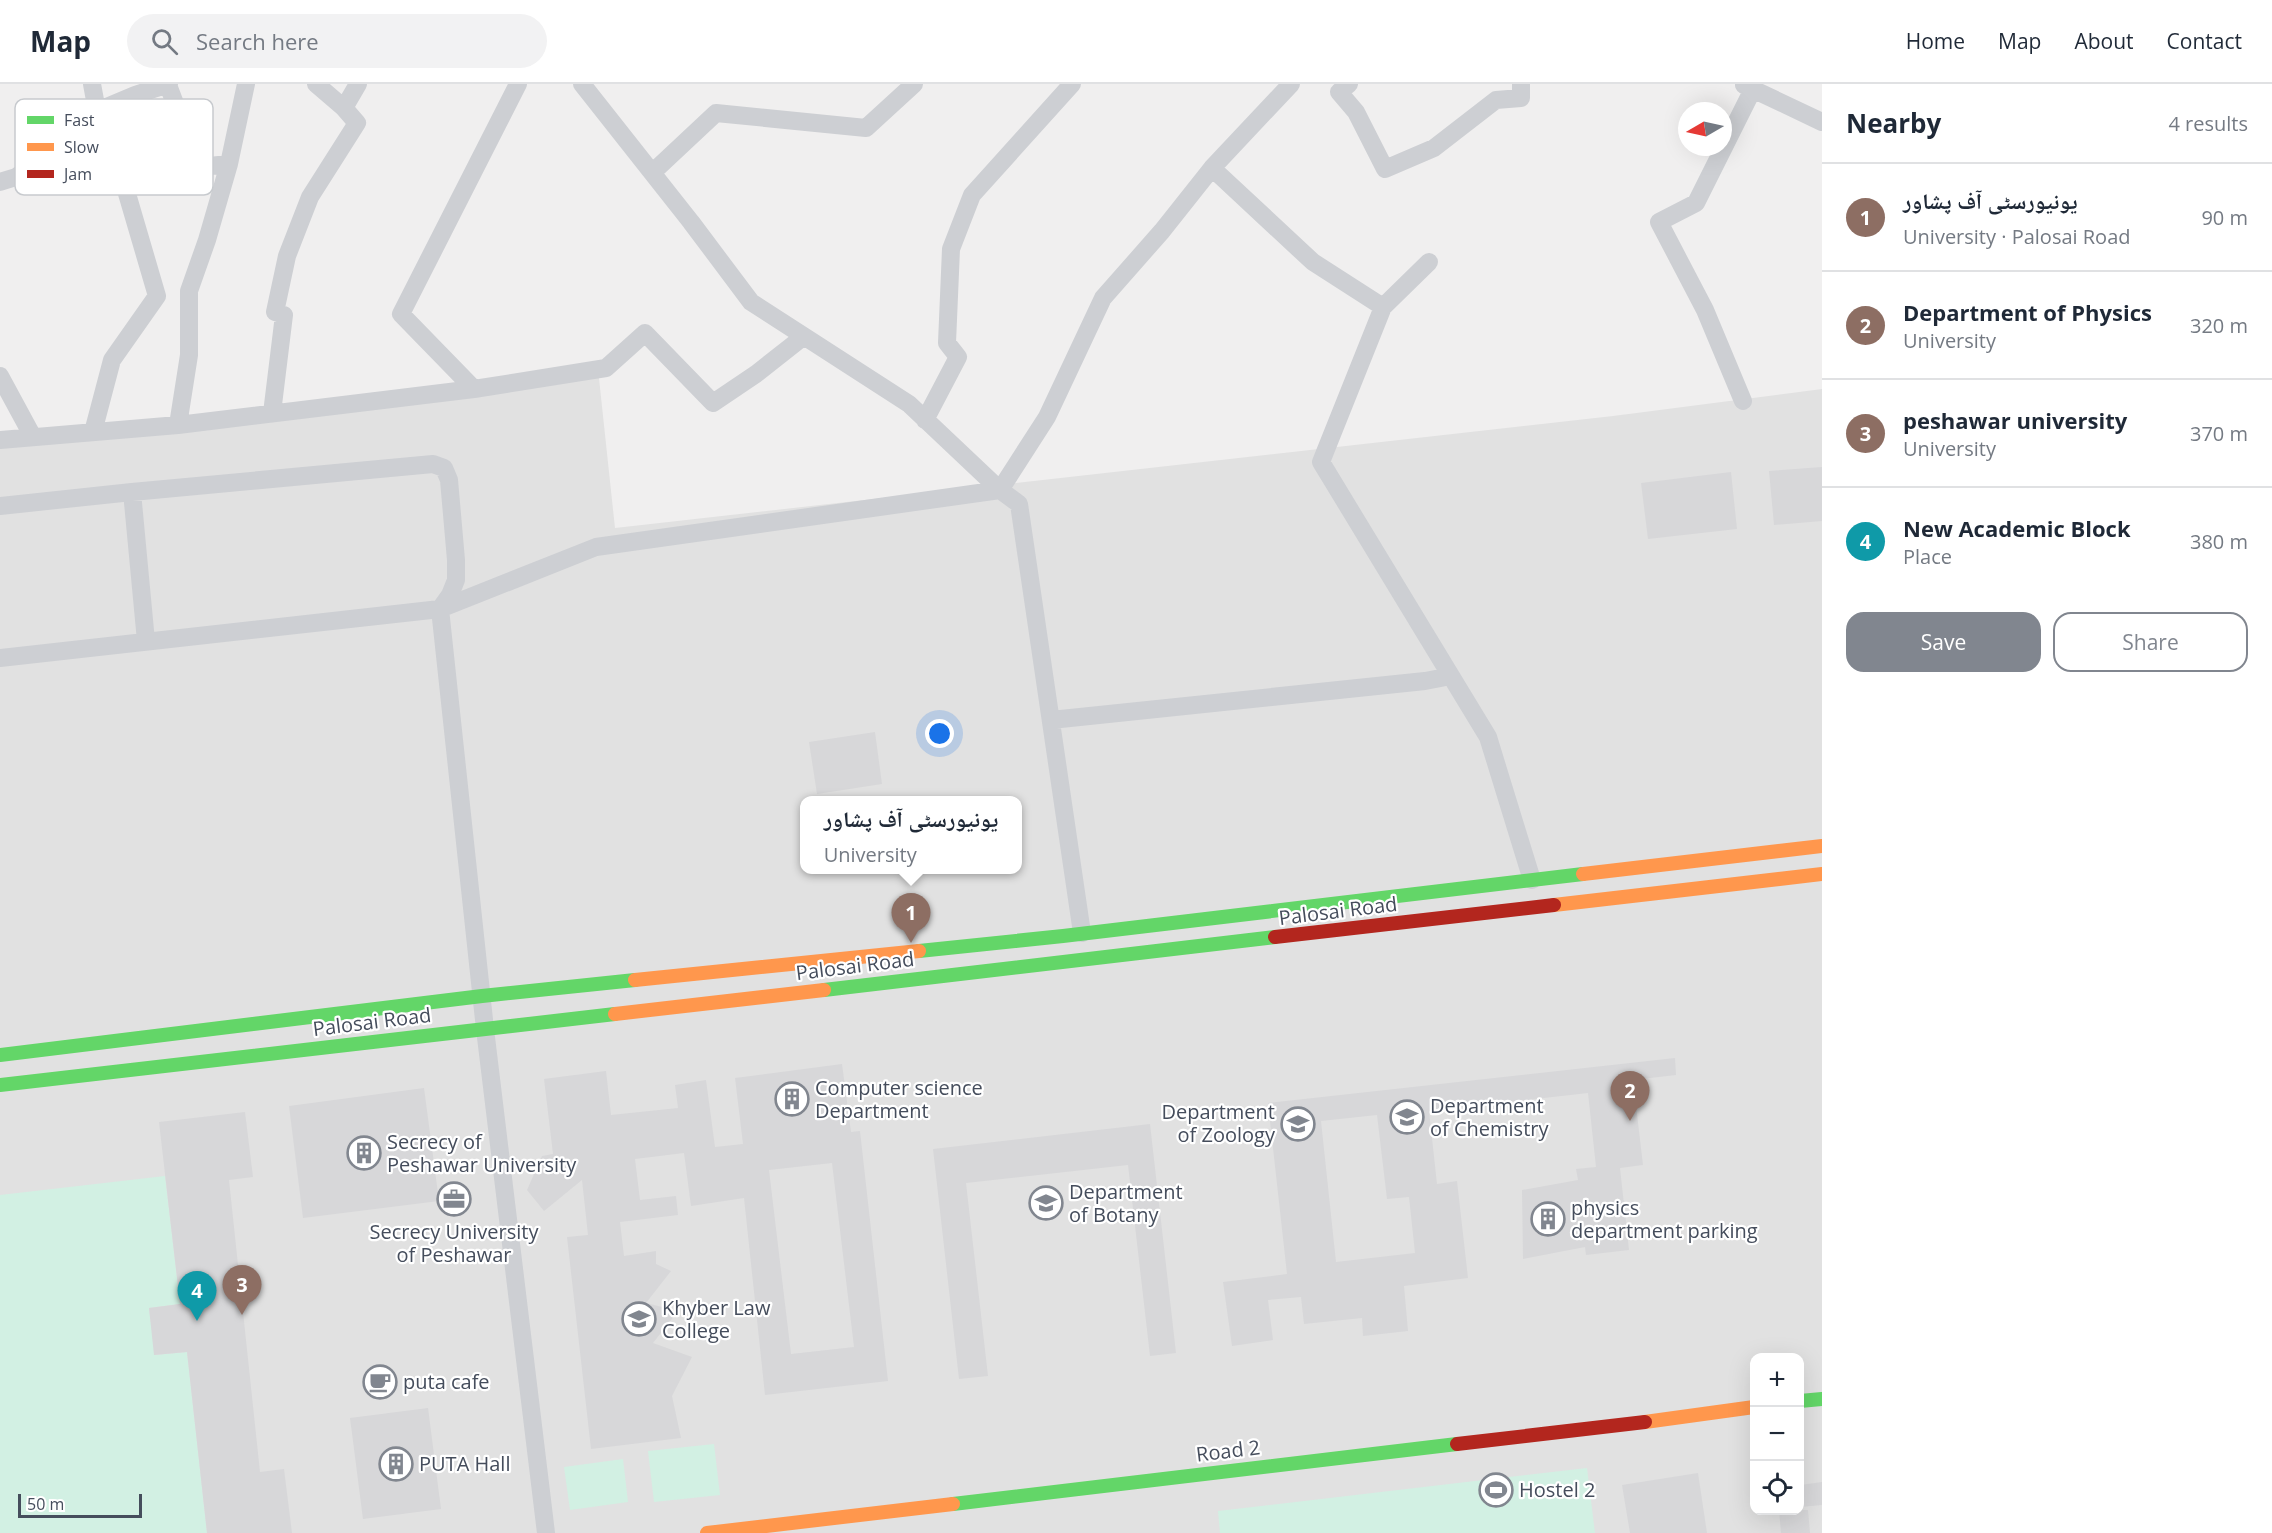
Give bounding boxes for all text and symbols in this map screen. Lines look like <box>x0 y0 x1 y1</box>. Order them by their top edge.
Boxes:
search box <box>127 14 547 68</box>
text: Map <box>30 22 91 60</box>
icon: search <box>148 25 181 58</box>
text: Search here <box>196 26 319 56</box>
text: Home <box>1906 27 1965 55</box>
text: Map <box>1998 27 2041 55</box>
text: About <box>2074 27 2134 55</box>
text: Contact <box>2167 27 2242 55</box>
legend <box>15 99 213 195</box>
north arrow <box>1678 102 1732 156</box>
text: Nearby <box>1846 105 1941 141</box>
text: Fast <box>64 109 95 131</box>
text: 4 results <box>2168 110 2248 137</box>
text: Slow <box>64 136 99 158</box>
text: Jam <box>62 163 92 185</box>
text: یونیورسٹی آف پشاور <box>1903 185 2078 215</box>
text: 1 <box>1860 204 1871 231</box>
text: 90 m <box>2201 204 2248 231</box>
text: University · Palosai Road <box>1903 223 2131 250</box>
text: Department of Physics <box>1903 297 2152 327</box>
text: 2 <box>1860 312 1871 339</box>
text: 320 m <box>2190 312 2248 339</box>
text: University <box>1903 327 1996 354</box>
text: peshawar university <box>1903 405 2127 435</box>
text: 3 <box>1860 420 1871 447</box>
text: 370 m <box>2190 420 2248 447</box>
text: University <box>1903 435 1996 462</box>
text: New Academic Block <box>1903 513 2131 543</box>
text: 4 <box>1860 528 1871 555</box>
text: 380 m <box>2190 528 2248 555</box>
text: Place <box>1903 543 1952 570</box>
button: Save <box>1846 612 2041 672</box>
button: Share <box>2053 612 2248 672</box>
your location <box>925 719 954 748</box>
popup <box>800 796 1022 874</box>
text: یونیورسٹی آف پشاور <box>824 803 998 833</box>
text: University <box>824 841 917 868</box>
street label: Palosai Road <box>1277 890 1399 931</box>
pin: 1 <box>892 894 930 943</box>
street label: Palosai Road <box>794 945 916 986</box>
street label: Palosai Road <box>311 1001 433 1042</box>
pin: 2 <box>1610 1072 1650 1121</box>
place label: Computer science Department <box>815 1074 983 1124</box>
building icon: Computer science Department <box>774 1081 810 1117</box>
place label: Department of Chemistry <box>1430 1092 1549 1142</box>
place label: Department of Zoology <box>1161 1098 1276 1148</box>
school or university icon: Department of Chemistry <box>1389 1099 1425 1135</box>
school or university icon: Department of Zoology <box>1280 1106 1316 1142</box>
place label: Secrecy of Peshawar University <box>387 1128 577 1178</box>
building icon: Secrecy of Peshawar University <box>346 1135 382 1171</box>
place label: Department of Botany <box>1069 1178 1183 1228</box>
office icon: Secrecy University of Peshawar <box>436 1181 472 1217</box>
school or university icon: Department of Botany <box>1028 1185 1064 1221</box>
place label: physics department parking <box>1571 1194 1758 1244</box>
building icon: physics department parking <box>1530 1201 1566 1237</box>
place label: Secrecy University of Peshawar <box>370 1218 539 1268</box>
pin: 3 <box>222 1266 262 1315</box>
pin: 4 <box>178 1272 216 1321</box>
place label: Khyber Law College <box>662 1294 771 1344</box>
school or university icon: Khyber Law College <box>621 1301 657 1337</box>
map controls <box>1750 1353 1804 1515</box>
button: + <box>1750 1353 1804 1407</box>
cafe icon: puta cafe <box>362 1364 398 1400</box>
place label: puta cafe <box>403 1368 490 1395</box>
button: − <box>1750 1407 1804 1461</box>
street label: Road 2 <box>1194 1433 1262 1468</box>
building icon: PUTA Hall <box>378 1446 414 1482</box>
place label: PUTA Hall <box>419 1450 510 1477</box>
button: locate <box>1750 1461 1804 1515</box>
sports icon: Hostel 2 <box>1478 1472 1514 1508</box>
place label: Hostel 2 <box>1519 1476 1595 1503</box>
scale bar <box>18 1491 142 1518</box>
text: 50 m <box>27 1493 64 1515</box>

